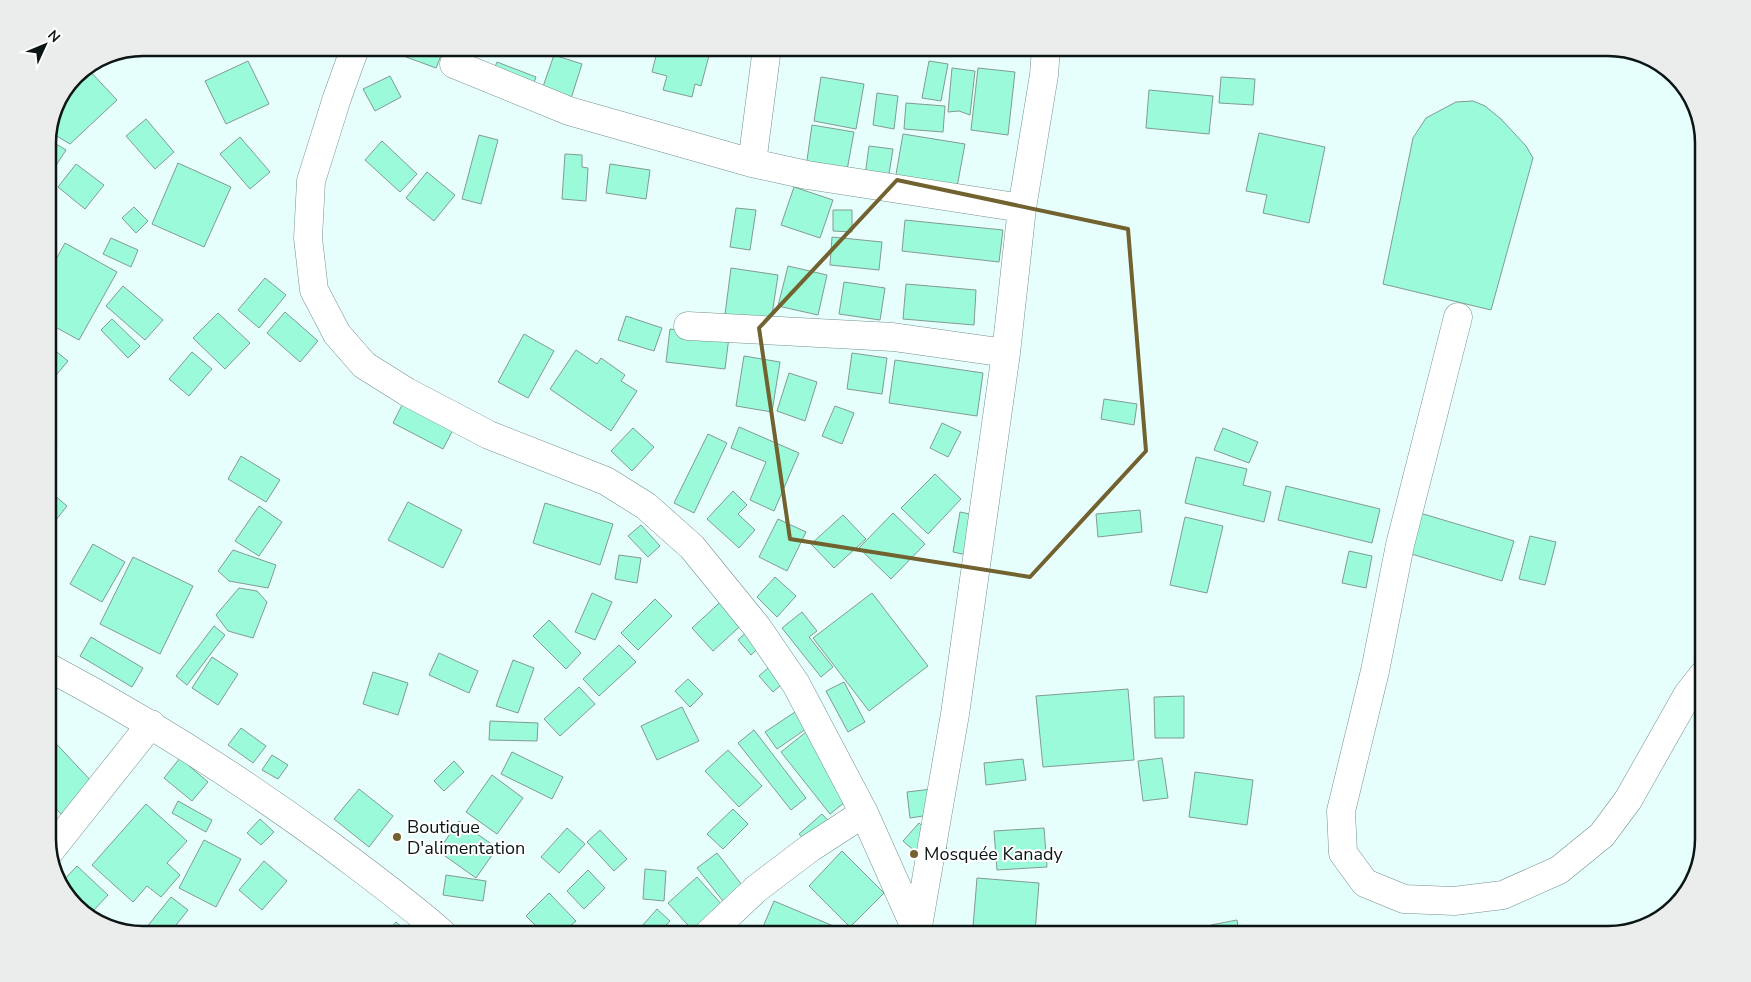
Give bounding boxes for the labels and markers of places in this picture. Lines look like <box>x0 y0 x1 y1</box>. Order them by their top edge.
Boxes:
place label: Boutique D'alimentation <box>407 815 525 860</box>
marker: Boutique D'alimentation <box>391 831 403 843</box>
place label: Mosquée Kanady <box>924 842 1063 866</box>
marker: Mosquée Kanady <box>908 848 920 860</box>

